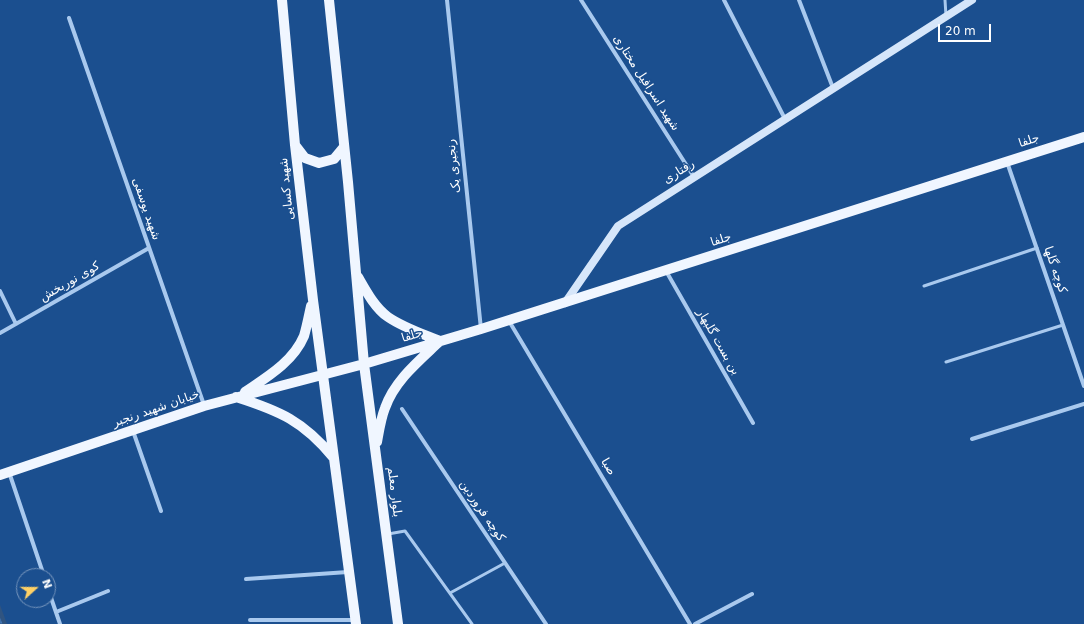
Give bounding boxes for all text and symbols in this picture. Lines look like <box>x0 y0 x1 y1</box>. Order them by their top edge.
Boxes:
scale bar <box>940 16 993 42</box>
text: 20 m <box>945 24 976 38</box>
street label: شهید اسرافیل مختاری <box>610 32 682 134</box>
street label: جلفا <box>1017 131 1041 151</box>
street label: رنجبری یک <box>444 138 464 194</box>
street label: شهید کسایی <box>277 157 297 221</box>
street label: رفتاری <box>661 157 697 187</box>
street label: شهید یوسفی <box>129 176 163 242</box>
street label: جلفا <box>709 230 733 250</box>
street label: کوچه گلها <box>1040 245 1070 295</box>
street label: کوی نوربخش <box>37 259 103 305</box>
street label: بن بست گلبهار <box>693 306 743 378</box>
street label: جلفا <box>400 326 424 346</box>
street label: خیابان شهید رنجبر <box>111 387 201 431</box>
street label: صبا <box>597 456 619 478</box>
street label: بلوار معلم <box>384 466 404 518</box>
street label: کوچه فروردین <box>456 477 508 545</box>
north arrow <box>16 568 56 608</box>
text: N <box>39 577 54 591</box>

